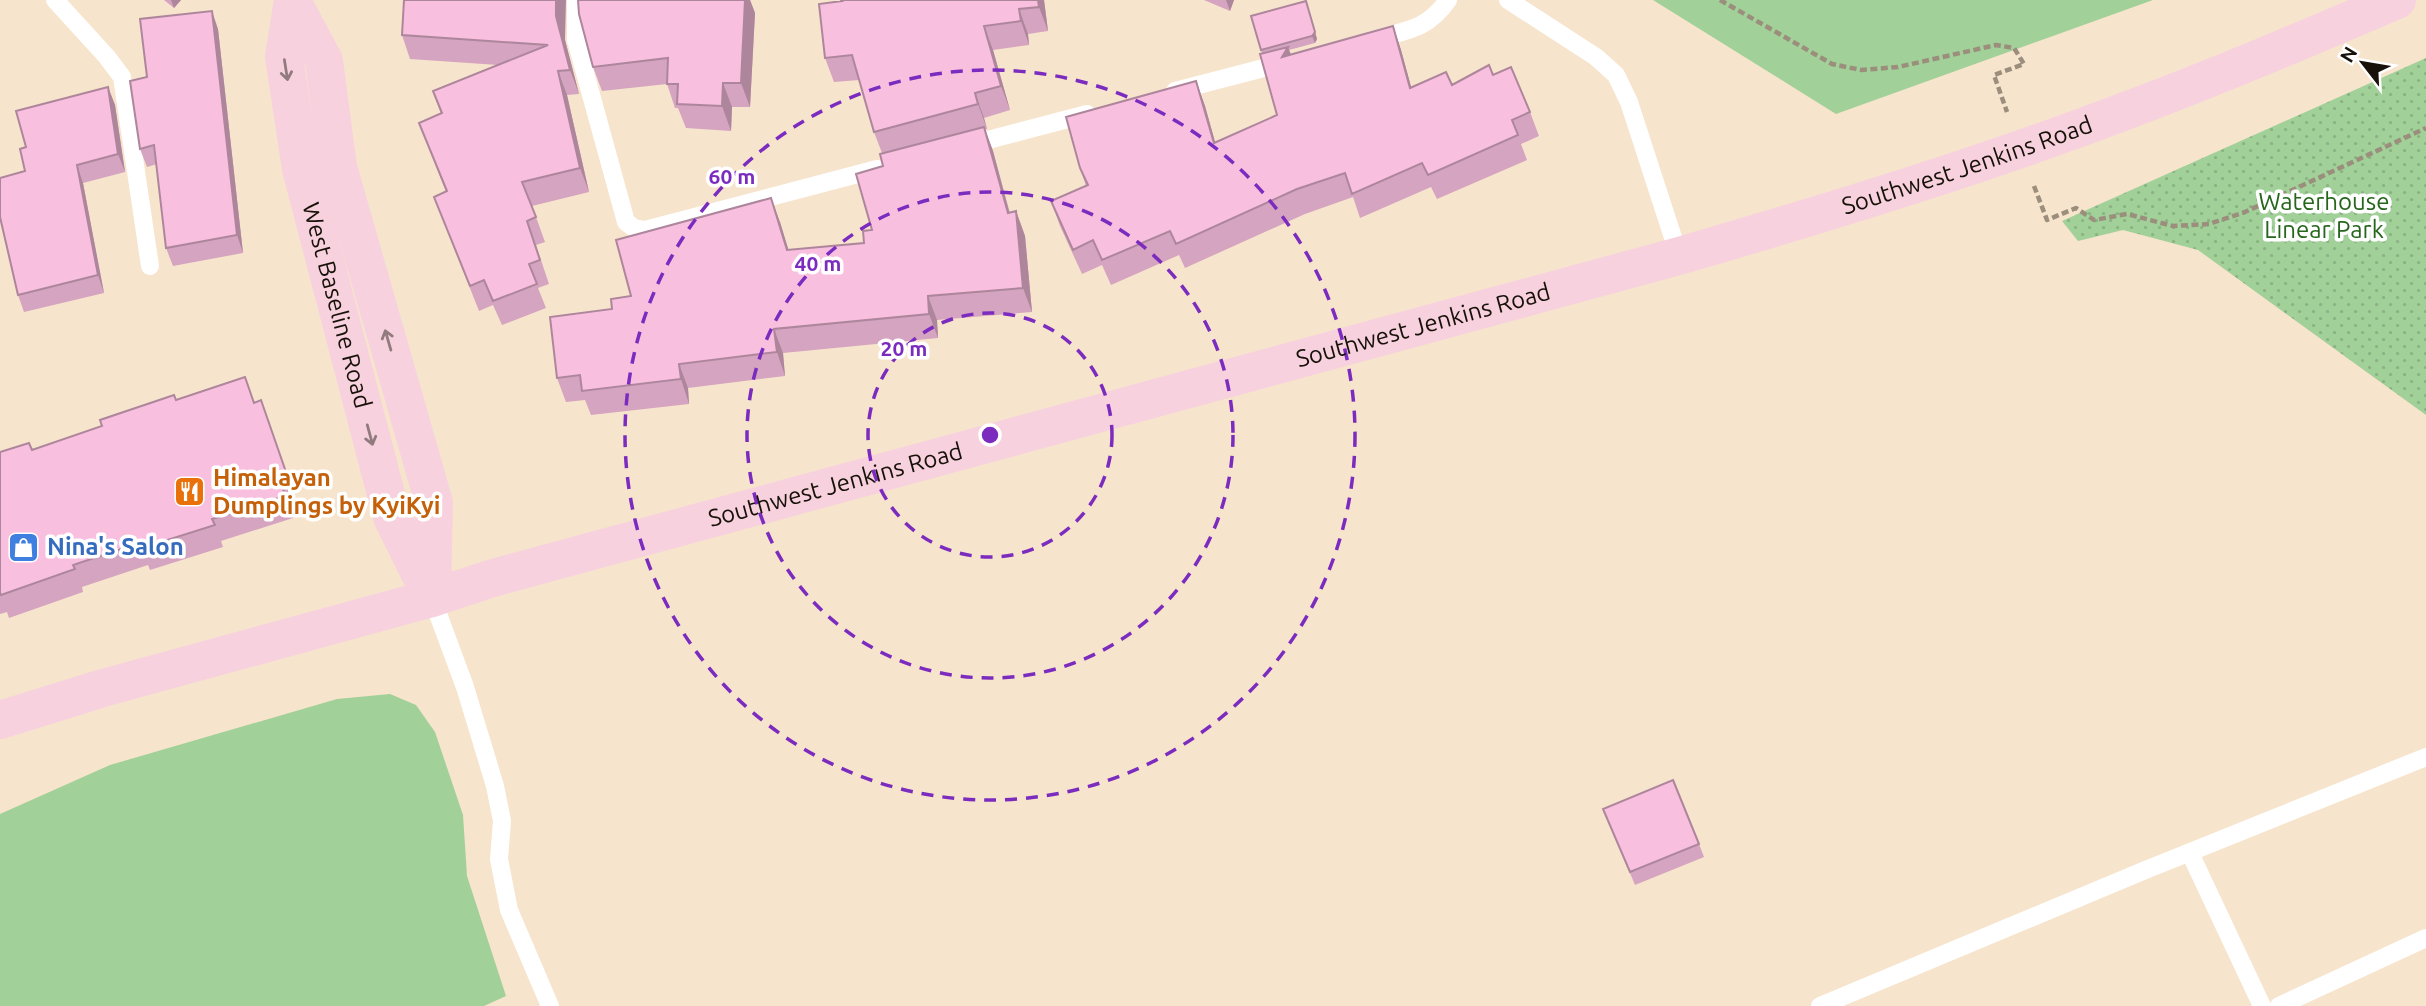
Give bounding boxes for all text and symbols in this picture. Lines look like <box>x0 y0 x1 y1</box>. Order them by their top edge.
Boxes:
north arrow <box>2328 28 2398 98</box>
text: N <box>2335 42 2362 66</box>
one-way arrow <box>280 58 293 81</box>
street label: Southwest Jenkins Road <box>1838 111 2096 220</box>
text: 60 m <box>709 164 755 188</box>
park label: Waterhouse Linear Park <box>2259 188 2389 243</box>
street label: West Baseline Road <box>297 199 377 411</box>
text: 40 m <box>795 251 841 275</box>
street label: Southwest Jenkins Road <box>1293 278 1553 372</box>
one-way arrow <box>380 329 393 351</box>
text: 20 m <box>881 336 927 360</box>
one-way arrow <box>364 423 377 445</box>
centre of rings <box>978 423 1002 447</box>
street label: Southwest Jenkins Road <box>705 437 965 532</box>
place label: Himalayan Dumplings by KyiKyi <box>213 464 440 519</box>
restaurant icon: Himalayan Dumplings by KyiKyi <box>173 475 207 509</box>
shop icon: Nina's Salon <box>7 530 41 564</box>
place label: Nina's Salon <box>47 533 184 560</box>

